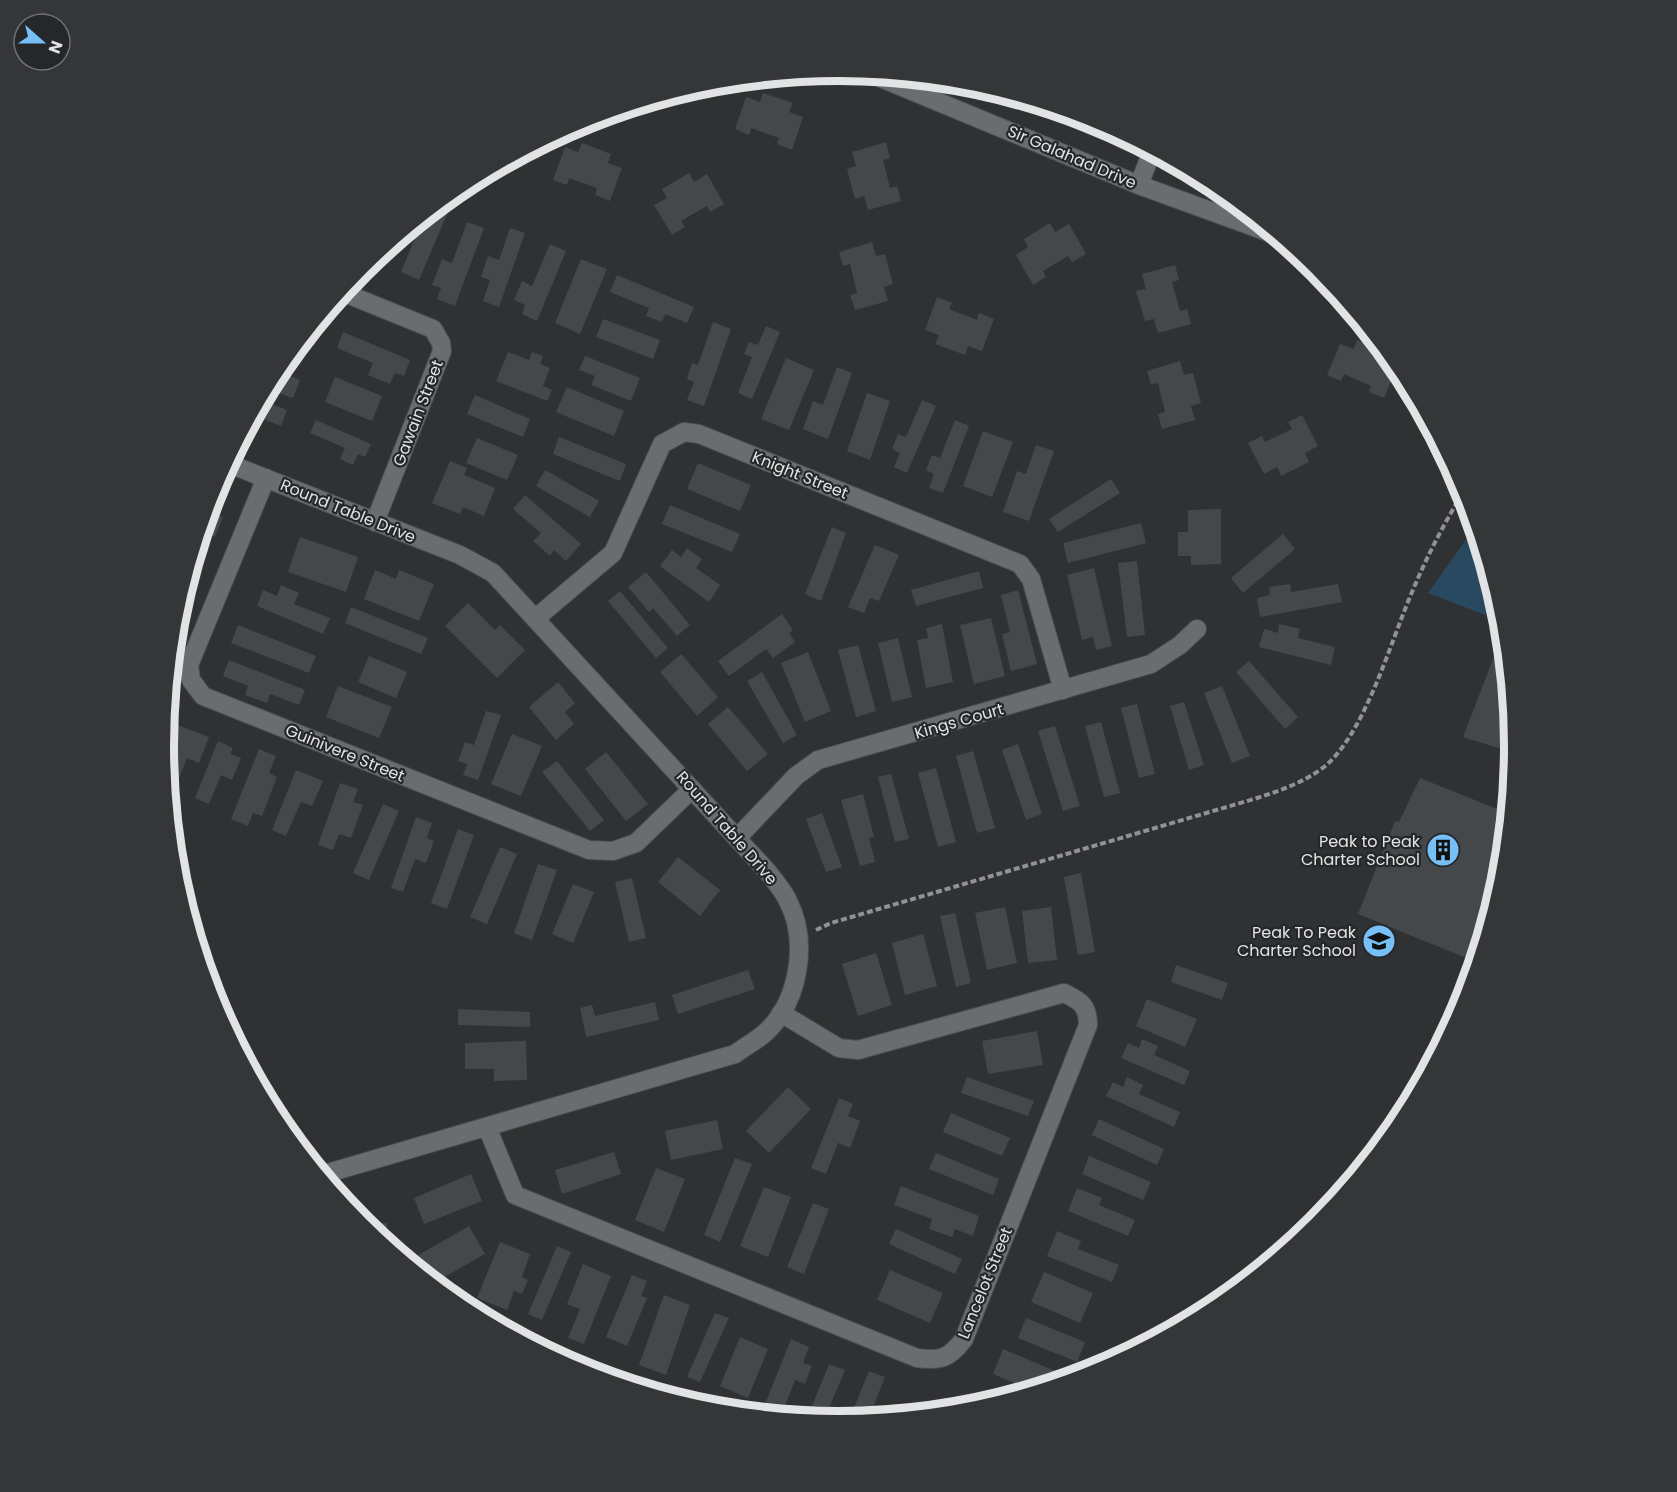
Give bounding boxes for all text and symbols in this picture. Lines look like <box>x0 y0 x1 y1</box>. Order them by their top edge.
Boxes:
north arrow <box>12 12 72 72</box>
text: N <box>43 37 68 57</box>
street label: Sir Galahad Drive <box>1004 119 1140 195</box>
street label: Gawain Street <box>387 356 449 470</box>
street label: Knight Street <box>749 445 852 505</box>
street label: Round Table Drive <box>277 473 419 549</box>
street label: Kings Court <box>912 697 1006 745</box>
street label: Guinivere Street <box>282 719 408 787</box>
street label: Round Table Drive <box>671 766 783 890</box>
place label: Peak to Peak Charter School <box>1301 830 1421 871</box>
building icon: Peak to Peak Charter School <box>1425 832 1461 868</box>
place label: Peak To Peak Charter School <box>1237 921 1357 962</box>
school or university icon: Peak To Peak Charter School <box>1361 923 1397 959</box>
street label: Lancelot Street <box>952 1223 1018 1342</box>

